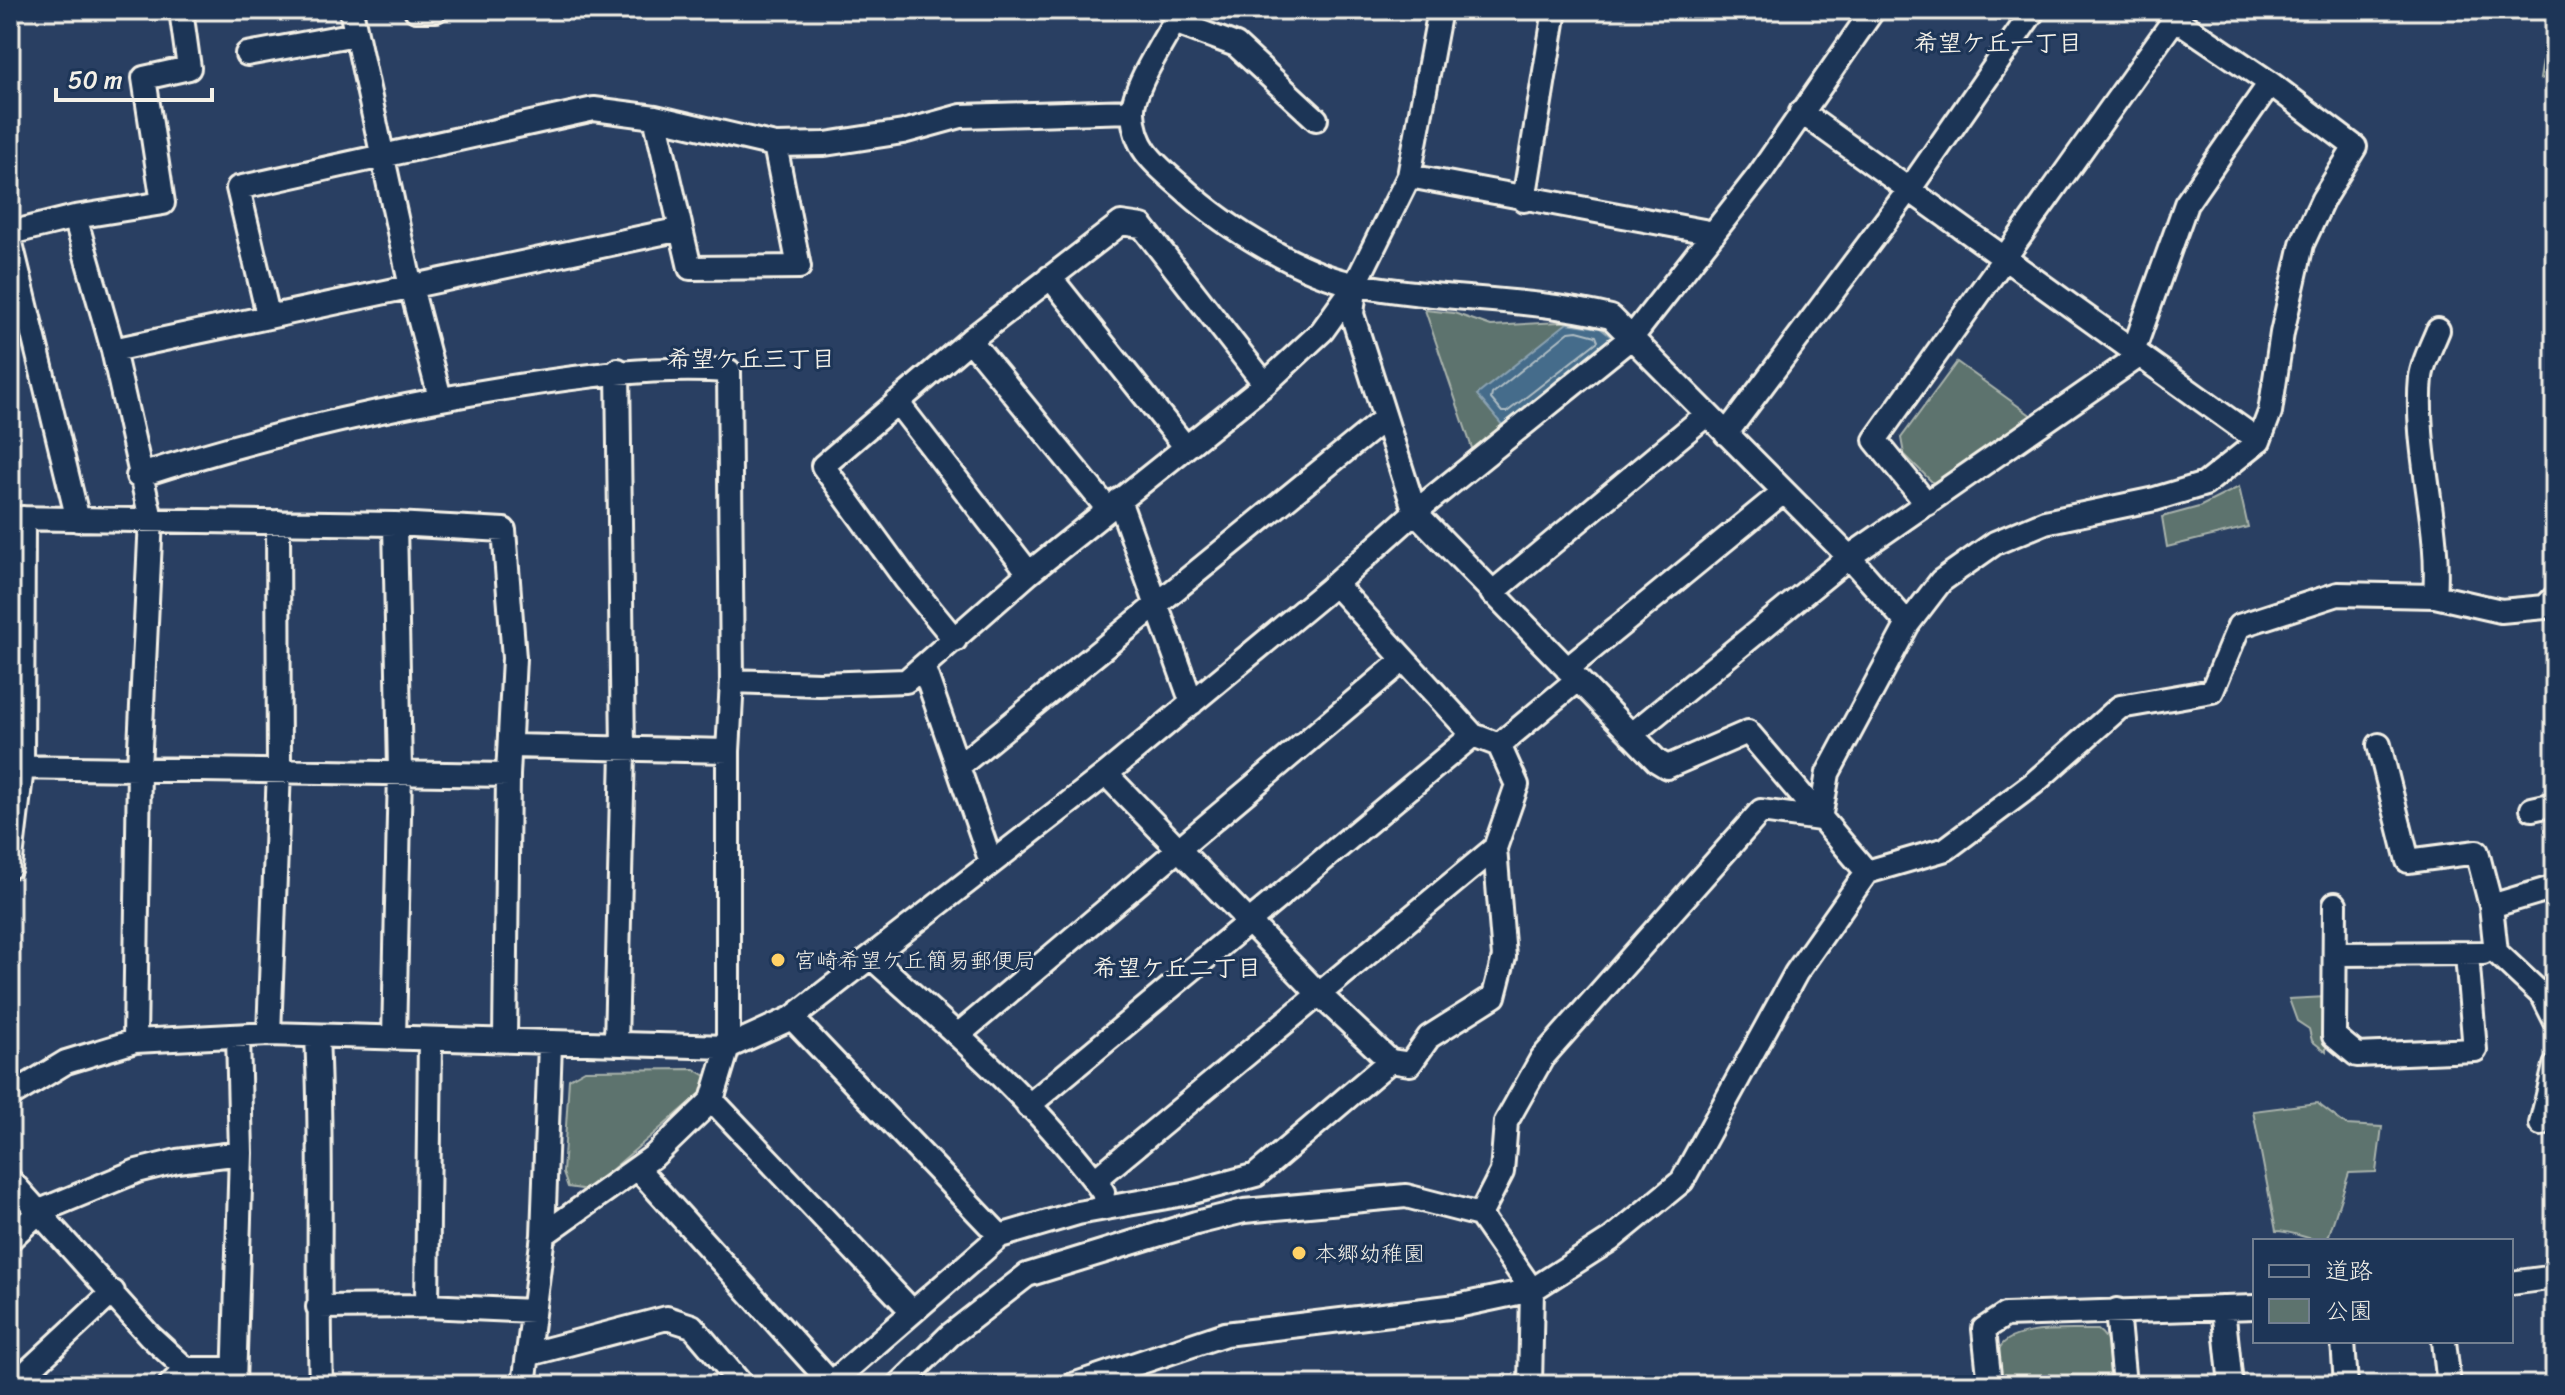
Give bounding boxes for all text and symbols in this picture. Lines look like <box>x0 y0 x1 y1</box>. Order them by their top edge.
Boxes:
district label: 希望ケ丘一丁目 <box>1914 22 2082 64</box>
scale bar <box>56 52 212 102</box>
text: 50 m <box>68 59 123 101</box>
district label: 希望ケ丘三丁目 <box>667 338 835 380</box>
place label: 宮崎希望ケ丘簡易郵便局 <box>794 941 1036 980</box>
district label: 希望ケ丘二丁目 <box>1093 947 1261 989</box>
marker: 宮崎希望ケ丘簡易郵便局 <box>769 951 787 969</box>
place label: 本郷幼稚園 <box>1315 1234 1425 1273</box>
legend <box>2253 1239 2513 1343</box>
marker: 本郷幼稚園 <box>1290 1244 1308 1262</box>
text: 道路 <box>2325 1250 2373 1292</box>
text: 公園 <box>2325 1290 2373 1332</box>

